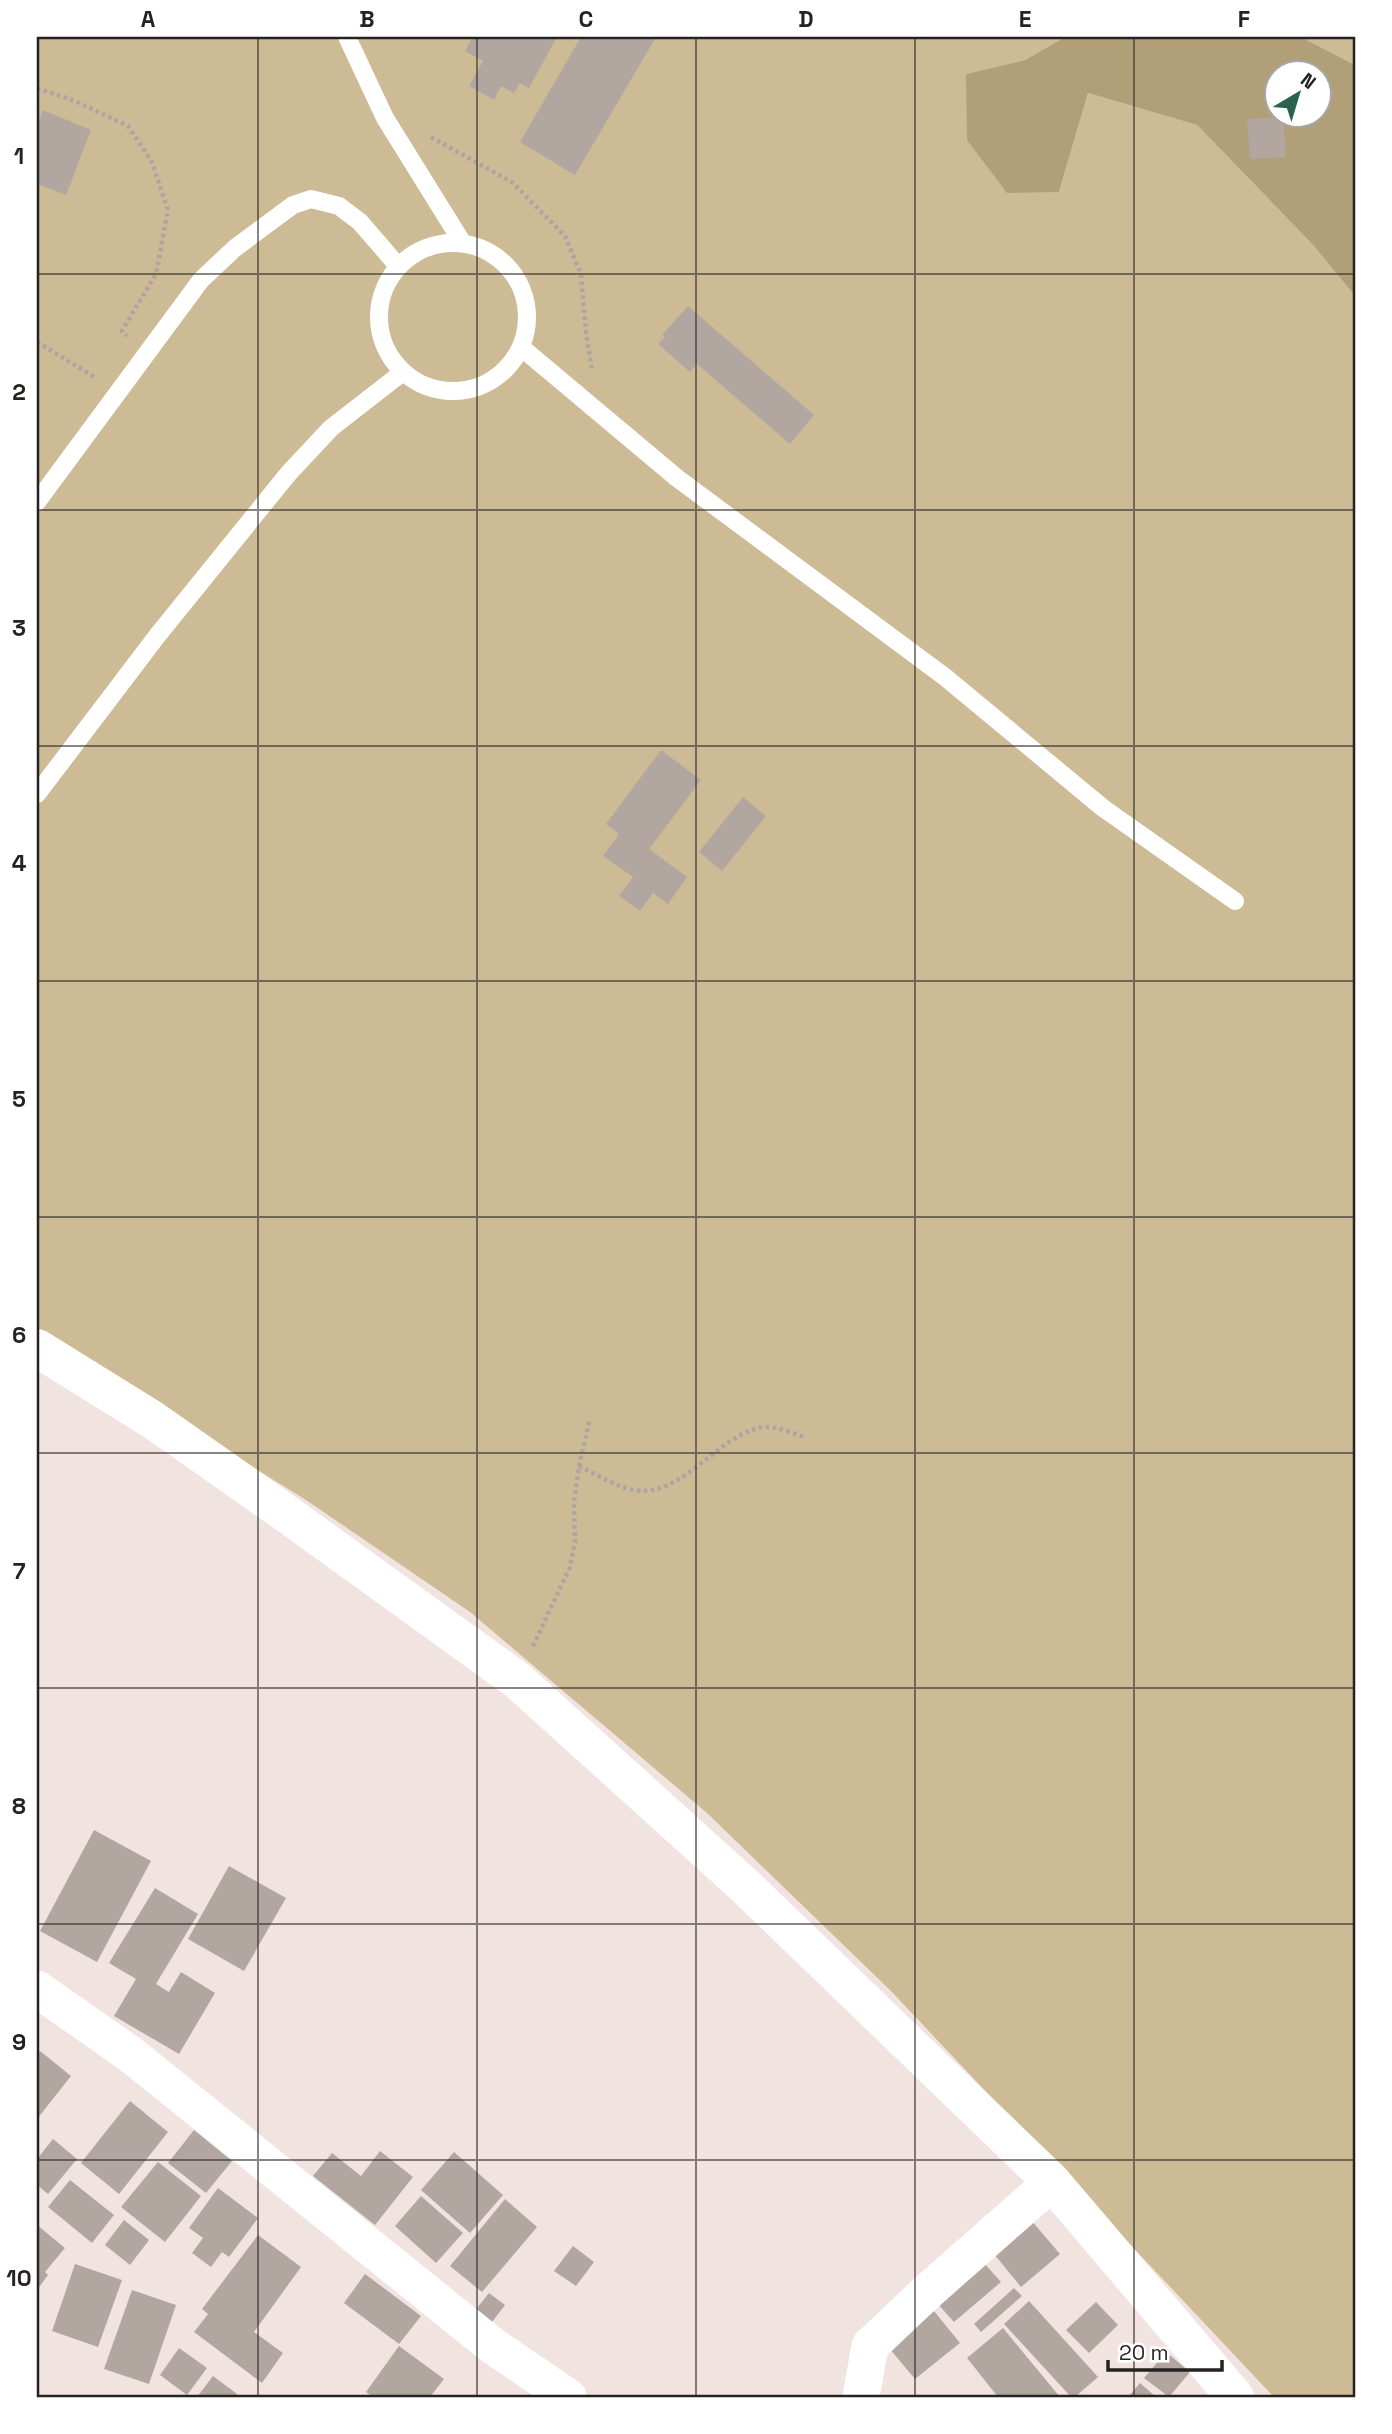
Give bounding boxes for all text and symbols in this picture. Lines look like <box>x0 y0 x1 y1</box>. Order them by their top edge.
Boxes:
text: A <box>141 4 156 34</box>
text: B <box>359 4 375 34</box>
text: C <box>579 4 593 34</box>
text: D <box>798 4 814 34</box>
text: E <box>1019 4 1031 34</box>
text: F <box>1238 4 1250 34</box>
north arrow <box>1262 60 1332 130</box>
text: N <box>1295 67 1321 95</box>
text: 1 <box>14 141 24 171</box>
text: 2 <box>12 377 26 407</box>
text: 3 <box>12 613 26 643</box>
text: 4 <box>12 848 27 878</box>
text: 5 <box>12 1084 26 1114</box>
text: 6 <box>12 1320 26 1350</box>
text: 7 <box>13 1556 26 1586</box>
text: 8 <box>12 1791 26 1821</box>
text: 9 <box>12 2027 26 2057</box>
text: 10 <box>6 2263 32 2293</box>
scale bar <box>1108 2329 1222 2373</box>
text: 20 m <box>1119 2339 1169 2366</box>

